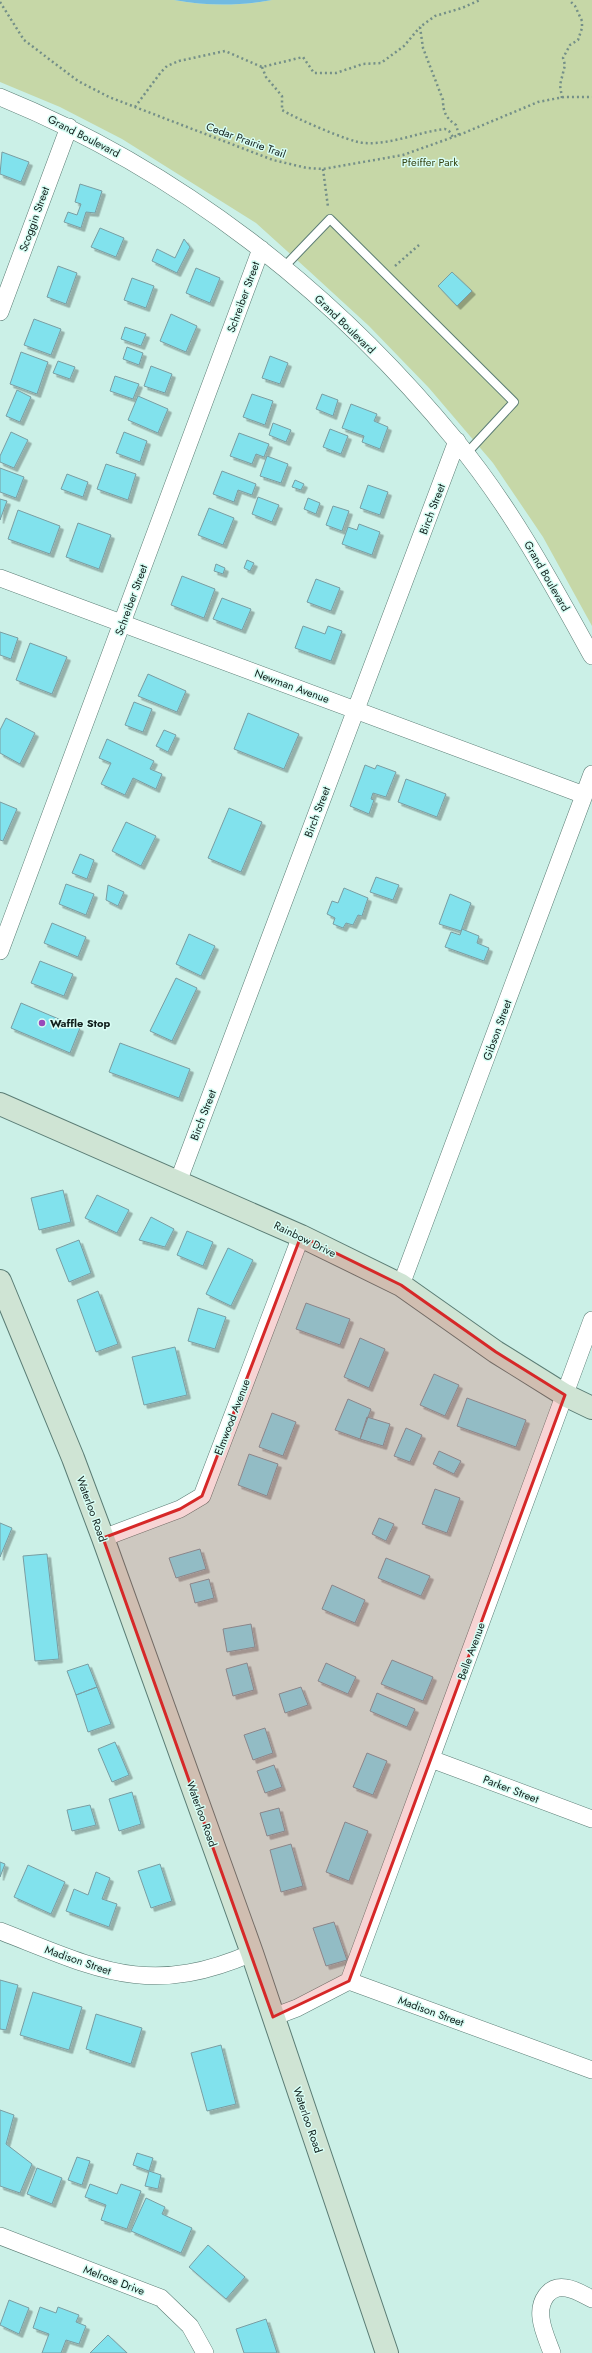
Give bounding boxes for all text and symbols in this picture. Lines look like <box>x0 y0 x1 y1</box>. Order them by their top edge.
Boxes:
street label: Grand Boulevard <box>45 111 123 161</box>
street label: Cedar Prairie Trail <box>204 118 288 162</box>
park label: Pfeiffer Park <box>402 154 458 170</box>
street label: Scoggin Street <box>15 184 53 254</box>
street label: Schreiber Street <box>223 259 263 335</box>
street label: Grand Boulevard <box>311 291 379 357</box>
street label: Birch Street <box>415 481 449 537</box>
street label: Grand Boulevard <box>520 538 574 614</box>
street label: Schreiber Street <box>111 562 151 638</box>
street label: Newman Avenue <box>252 665 332 707</box>
street label: Birch Street <box>300 784 334 840</box>
street label: Gibson Street <box>479 997 515 1063</box>
place label: Waffle Stop <box>50 1015 111 1031</box>
marker: Waffle Stop <box>37 1018 47 1028</box>
street label: Birch Street <box>186 1087 220 1143</box>
street label: Rainbow Drive <box>271 1217 339 1261</box>
street label: Elmwood Avenue <box>210 1376 254 1457</box>
street label: Waterloo Road <box>73 1474 111 1544</box>
street label: Belle Avenue <box>453 1620 489 1682</box>
street label: Parker Street <box>481 1771 541 1807</box>
street label: Waterloo Road <box>183 1779 221 1849</box>
street label: Madison Street <box>43 1941 114 1979</box>
street label: Madison Street <box>396 1992 467 2030</box>
street label: Waterloo Road <box>289 2085 327 2155</box>
street label: Melrose Drive <box>81 2261 147 2299</box>

